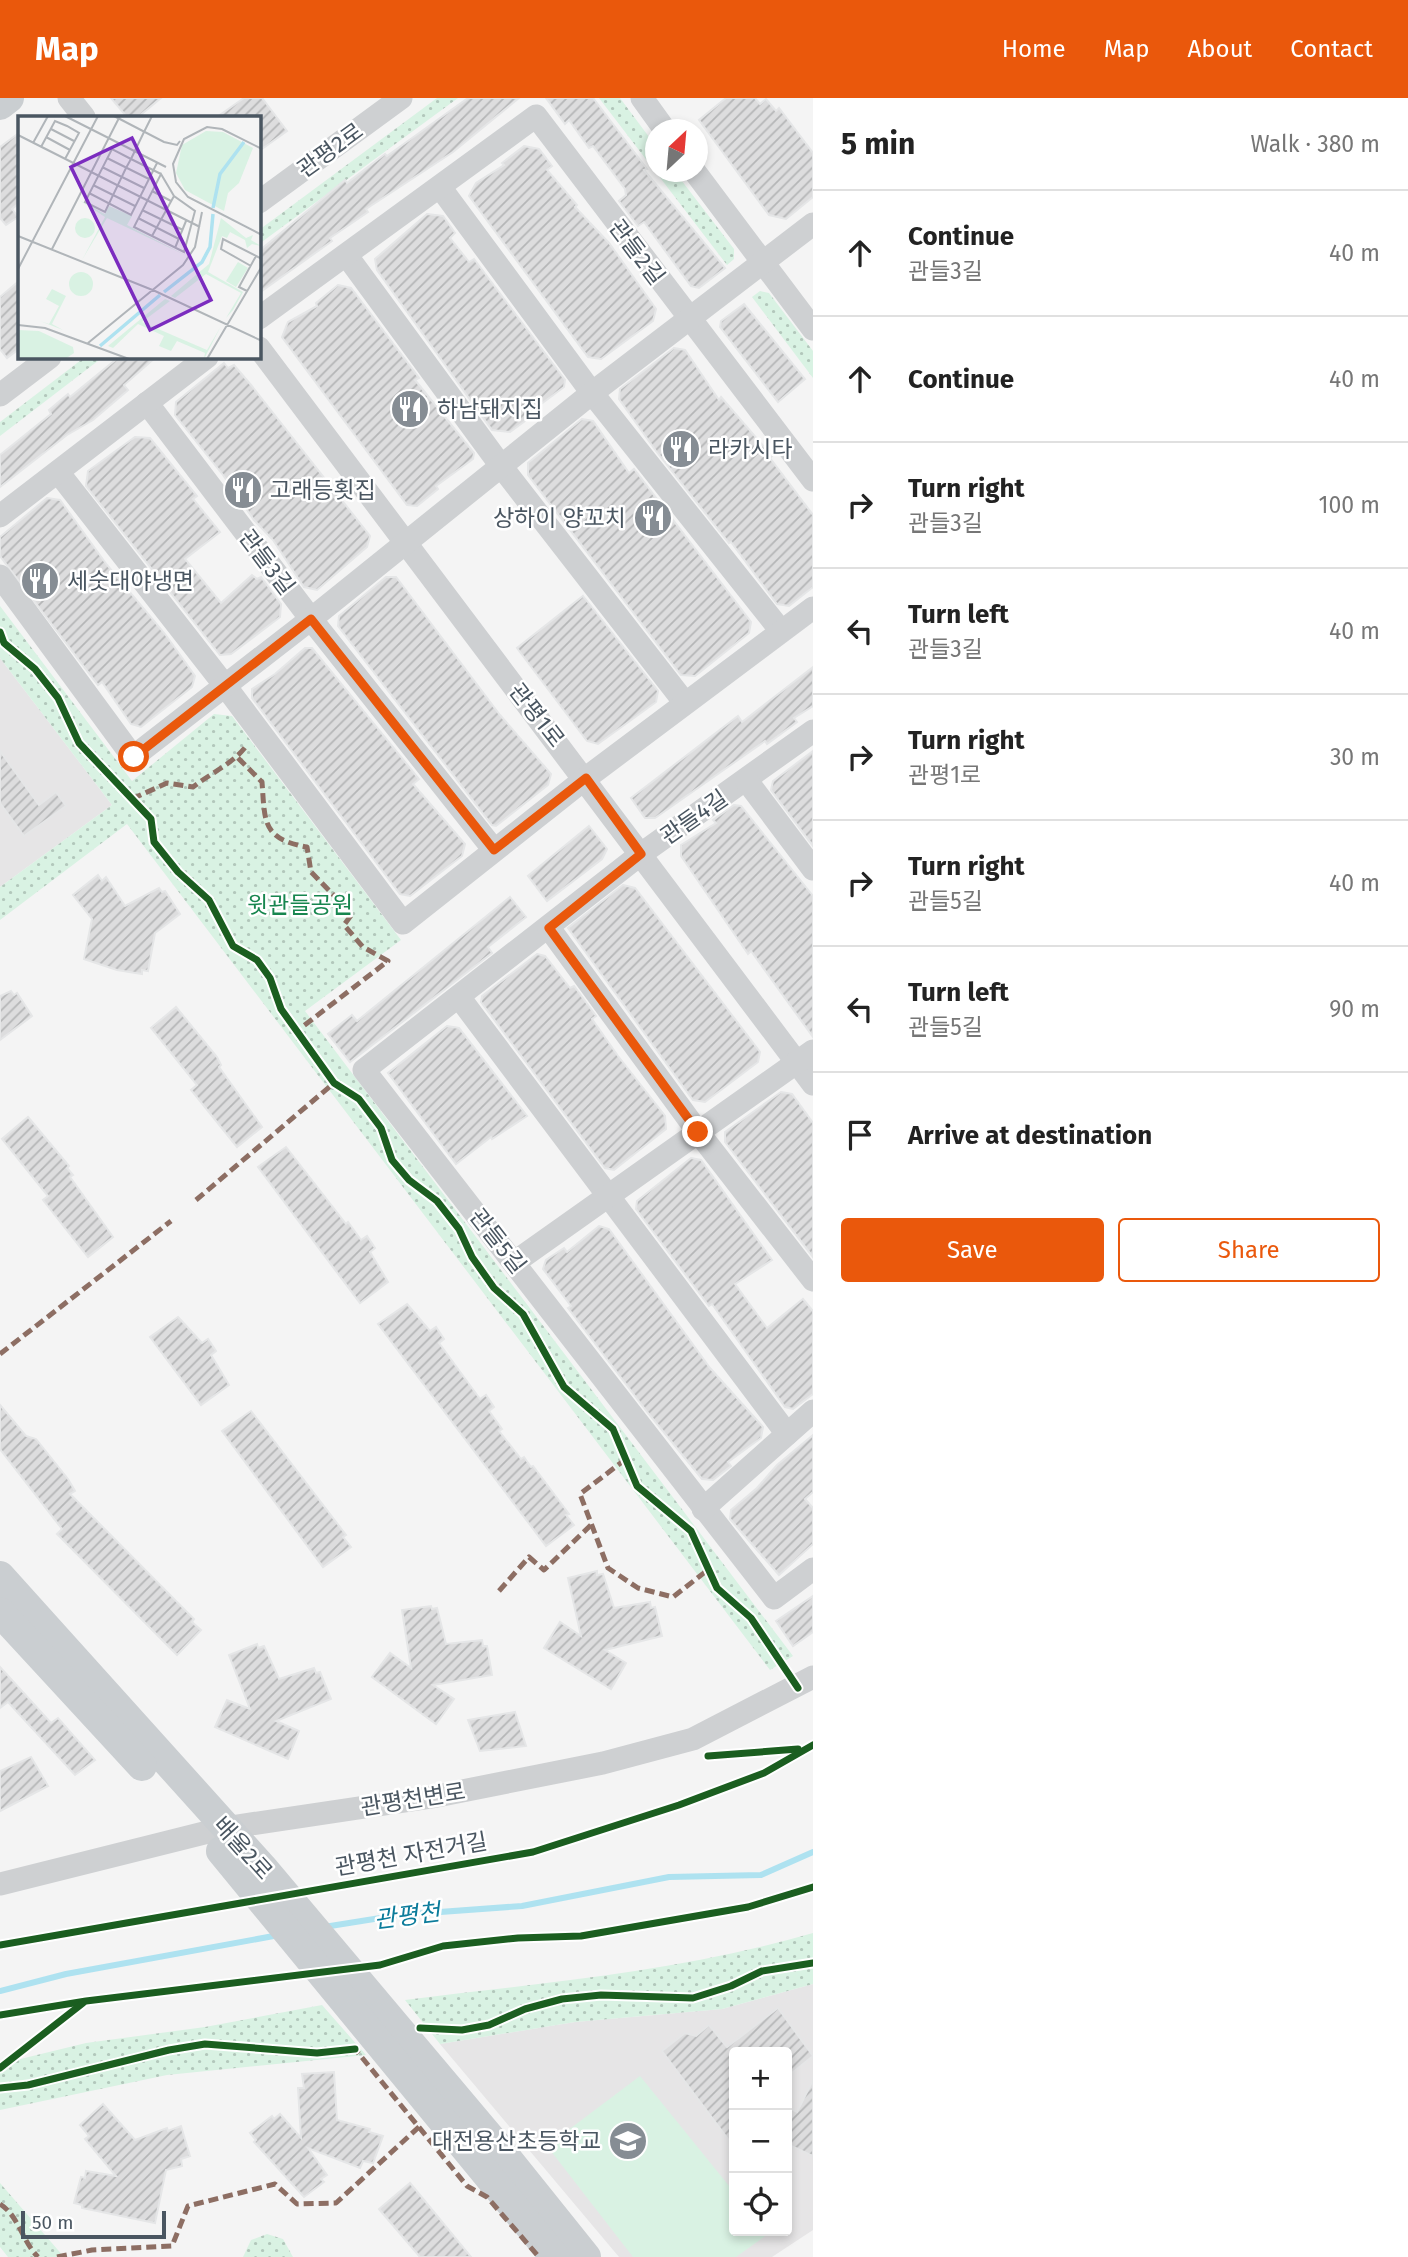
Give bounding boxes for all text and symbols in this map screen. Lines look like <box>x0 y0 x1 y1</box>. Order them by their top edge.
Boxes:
text: Map <box>35 29 99 69</box>
text: Home <box>1002 35 1066 63</box>
text: Map <box>1104 35 1150 63</box>
text: About <box>1188 35 1252 63</box>
text: Contact <box>1290 35 1373 63</box>
inset map <box>18 116 261 359</box>
street label: 관평2로 <box>291 117 369 183</box>
north arrow <box>645 119 708 182</box>
text: 5 min <box>841 126 915 162</box>
text: Walk · 380 m <box>1250 130 1380 158</box>
street label: 관들2길 <box>603 214 671 290</box>
text: Continue <box>908 221 1014 252</box>
icon: ahead <box>841 234 879 272</box>
text: 40 m <box>1329 239 1380 267</box>
text: 관들3길 <box>908 257 983 285</box>
icon: ahead <box>841 360 879 398</box>
text: Continue <box>908 364 1014 395</box>
text: 40 m <box>1329 365 1380 393</box>
restaurant icon: 하남돼지집 <box>389 388 431 430</box>
place label: 하남돼지집 <box>437 395 543 423</box>
restaurant icon: 라카시타 <box>660 428 702 470</box>
place label: 라카시타 <box>708 435 793 463</box>
restaurant icon: 고래등횟집 <box>222 469 264 511</box>
text: Turn right <box>908 473 1025 504</box>
place label: 고래등횟집 <box>270 476 376 504</box>
icon: right <box>841 486 879 524</box>
text: 100 m <box>1319 491 1380 519</box>
restaurant icon: 상하이 양꼬치 <box>632 497 674 539</box>
place label: 상하이 양꼬치 <box>493 504 626 532</box>
text: 관들3길 <box>908 509 983 537</box>
street label: 관들3길 <box>233 524 301 600</box>
restaurant icon: 세숫대야냉면 <box>19 560 61 602</box>
place label: 세숫대야냉면 <box>67 567 194 595</box>
text: Turn left <box>908 599 1009 630</box>
icon: left <box>841 612 879 650</box>
text: 40 m <box>1329 617 1380 645</box>
text: 관들3길 <box>908 635 983 663</box>
street label: 관평1로 <box>503 677 571 753</box>
text: Turn right <box>908 725 1025 756</box>
icon: right <box>841 738 879 776</box>
route start <box>118 741 149 772</box>
text: 30 m <box>1330 743 1380 771</box>
text: 관평1로 <box>908 761 981 789</box>
street label: 관들4길 <box>655 784 733 850</box>
text: Turn right <box>908 851 1025 882</box>
icon: right <box>841 864 879 902</box>
text: 40 m <box>1329 869 1380 897</box>
text: 관들5길 <box>908 887 983 915</box>
park label: 윗관들공원 <box>247 891 353 919</box>
text: Turn left <box>908 977 1009 1008</box>
icon: left <box>841 990 879 1028</box>
text: 90 m <box>1329 995 1380 1023</box>
text: 관들5길 <box>908 1013 983 1041</box>
route end <box>682 1116 713 1147</box>
icon: arrive <box>841 1116 879 1154</box>
text: Arrive at destination <box>908 1120 1152 1151</box>
street label: 관들5길 <box>464 1203 532 1279</box>
button: Save <box>841 1218 1104 1282</box>
button: Share <box>1118 1218 1380 1282</box>
street label: 관평천변로 <box>359 1777 467 1821</box>
street label: 배울2로 <box>208 1811 278 1885</box>
street label: 관평천 자전거길 <box>333 1827 489 1881</box>
water label: 관평천 <box>372 1898 444 1934</box>
map controls <box>729 2047 792 2236</box>
button: + <box>729 2047 792 2110</box>
button: − <box>729 2110 792 2173</box>
school or university icon: 대전용산초등학교 <box>607 2120 649 2162</box>
place label: 대전용산초등학교 <box>432 2127 601 2155</box>
button: locate <box>729 2173 792 2236</box>
scale bar <box>21 2208 166 2240</box>
text: 50 m <box>32 2211 73 2234</box>

